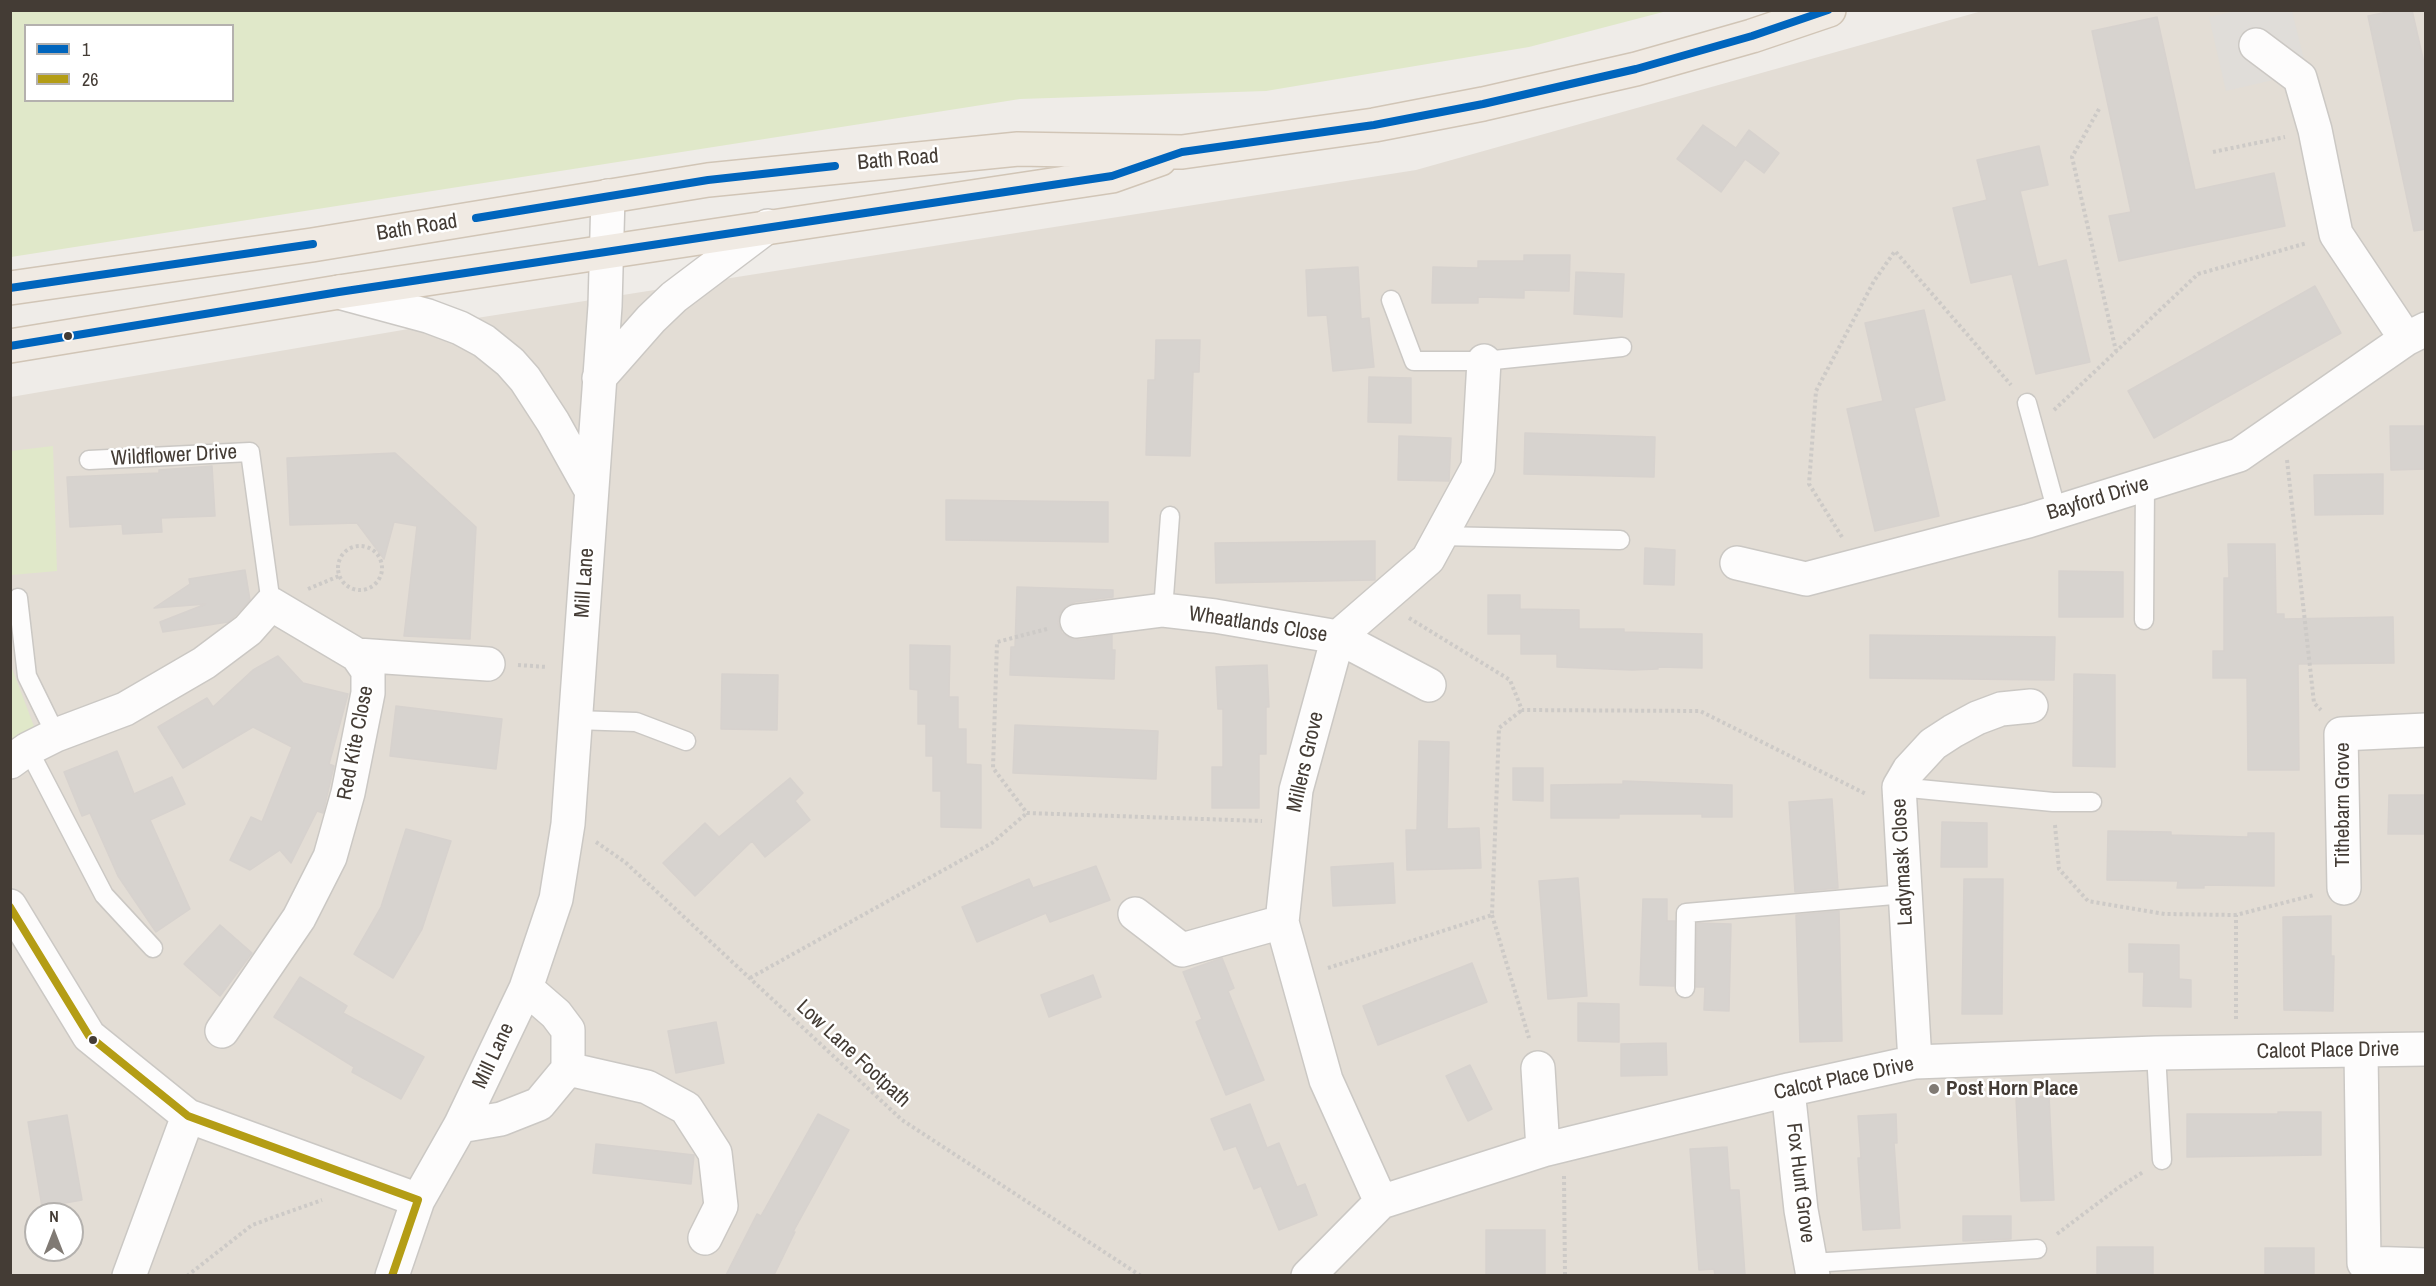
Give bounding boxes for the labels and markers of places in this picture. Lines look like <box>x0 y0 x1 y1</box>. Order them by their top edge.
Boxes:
unlabelled marker <box>62 330 74 342</box>
unlabelled marker <box>87 1034 99 1046</box>
place label: Post Horn Place <box>1946 1076 2078 1102</box>
marker: Post Horn Place <box>1927 1082 1941 1096</box>

